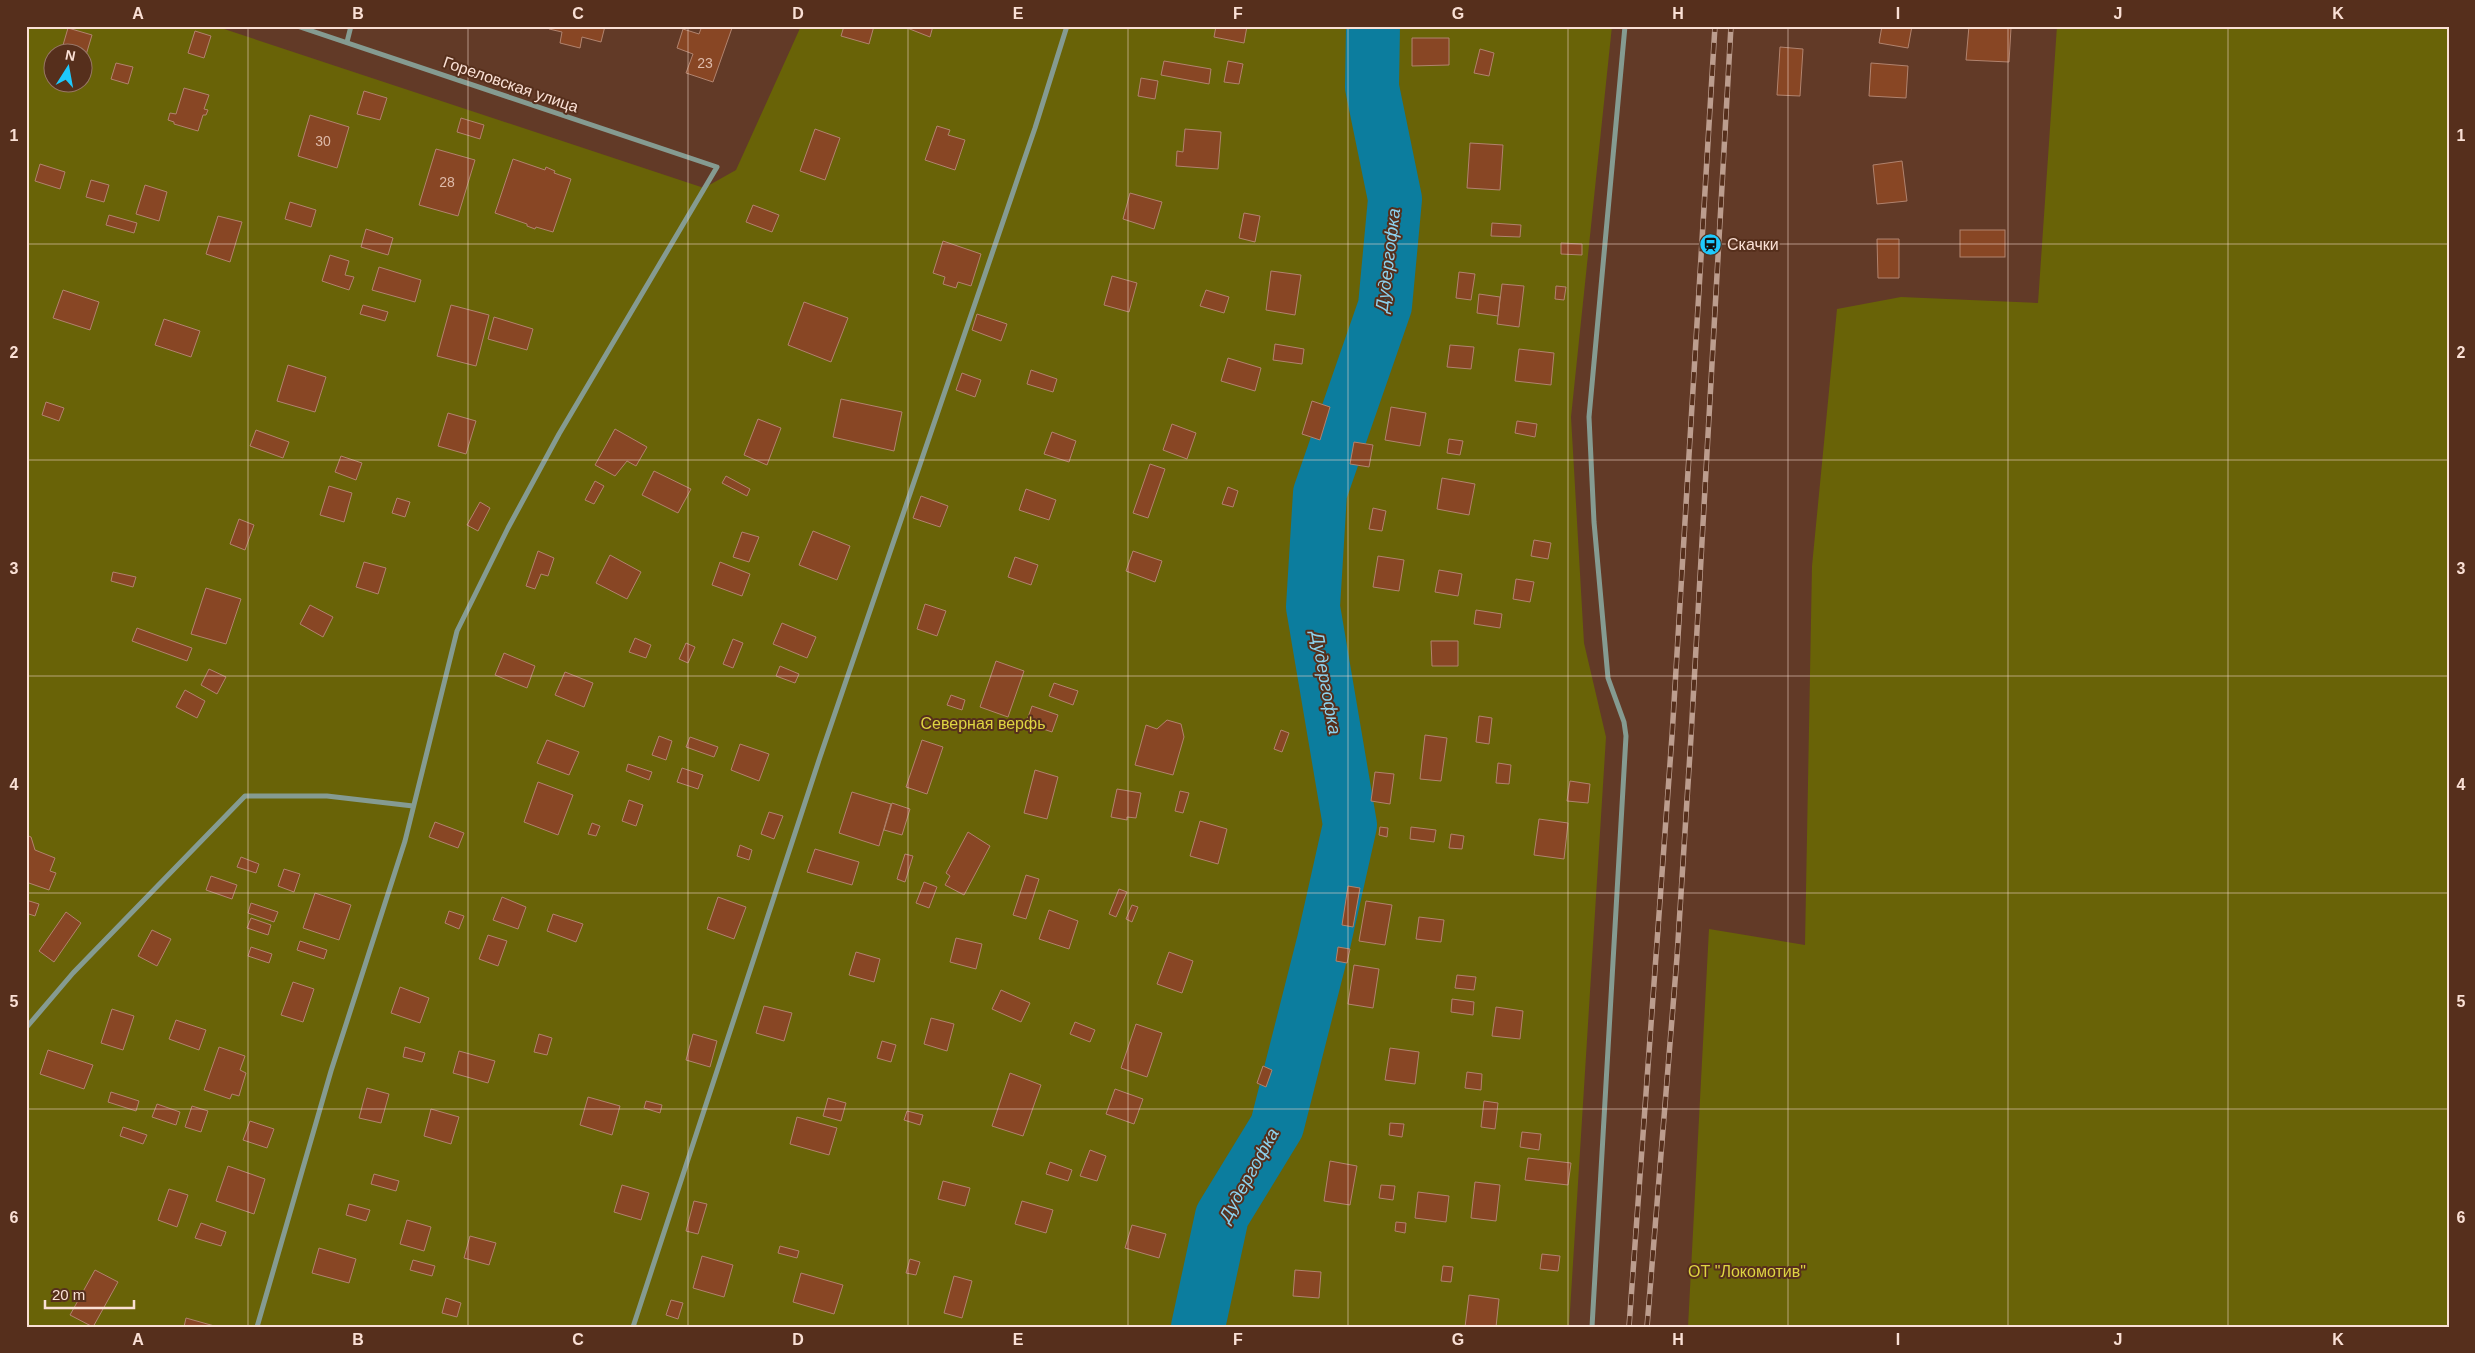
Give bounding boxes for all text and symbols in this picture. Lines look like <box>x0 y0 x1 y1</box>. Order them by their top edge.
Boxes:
text: A <box>132 5 144 22</box>
text: B <box>352 5 364 22</box>
text: C <box>572 5 584 22</box>
text: D <box>792 5 804 22</box>
text: E <box>1013 5 1024 22</box>
text: F <box>1233 5 1243 22</box>
text: G <box>1452 5 1464 22</box>
text: H <box>1672 5 1684 22</box>
text: I <box>1896 5 1900 22</box>
text: J <box>2114 5 2122 22</box>
text: K <box>2332 5 2344 22</box>
north arrow <box>42 42 92 92</box>
text: N <box>64 46 77 64</box>
street label: Гореловская улица <box>441 53 581 116</box>
house number: 23 <box>697 55 713 71</box>
text: 1 <box>10 127 19 144</box>
text: 1 <box>2457 127 2466 144</box>
house number: 30 <box>315 133 331 149</box>
house number: 28 <box>439 174 455 190</box>
water label: Дудергофка <box>1371 207 1404 315</box>
station icon: Скачки <box>1699 232 1723 256</box>
place label: Скачки <box>1727 236 1779 253</box>
text: 2 <box>10 344 19 361</box>
text: 2 <box>2457 344 2466 361</box>
text: 3 <box>10 560 19 577</box>
text: 3 <box>2457 560 2466 577</box>
water label: Дудергофка <box>1307 628 1345 736</box>
park label: Северная верфь <box>920 715 1046 732</box>
text: 4 <box>10 776 19 793</box>
text: 4 <box>2457 776 2466 793</box>
text: 5 <box>10 993 19 1010</box>
text: 5 <box>2457 993 2466 1010</box>
water label: Дудергофка <box>1214 1125 1283 1227</box>
text: 6 <box>10 1209 19 1226</box>
text: 6 <box>2457 1209 2466 1226</box>
park label: ОТ "Локомотив" <box>1688 1263 1806 1280</box>
scale bar <box>45 1278 134 1310</box>
text: 20 m <box>52 1286 85 1303</box>
text: A <box>132 1331 144 1348</box>
text: B <box>352 1331 364 1348</box>
text: C <box>572 1331 584 1348</box>
text: D <box>792 1331 804 1348</box>
text: E <box>1013 1331 1024 1348</box>
text: F <box>1233 1331 1243 1348</box>
text: G <box>1452 1331 1464 1348</box>
text: H <box>1672 1331 1684 1348</box>
text: I <box>1896 1331 1900 1348</box>
text: J <box>2114 1331 2122 1348</box>
text: K <box>2332 1331 2344 1348</box>

